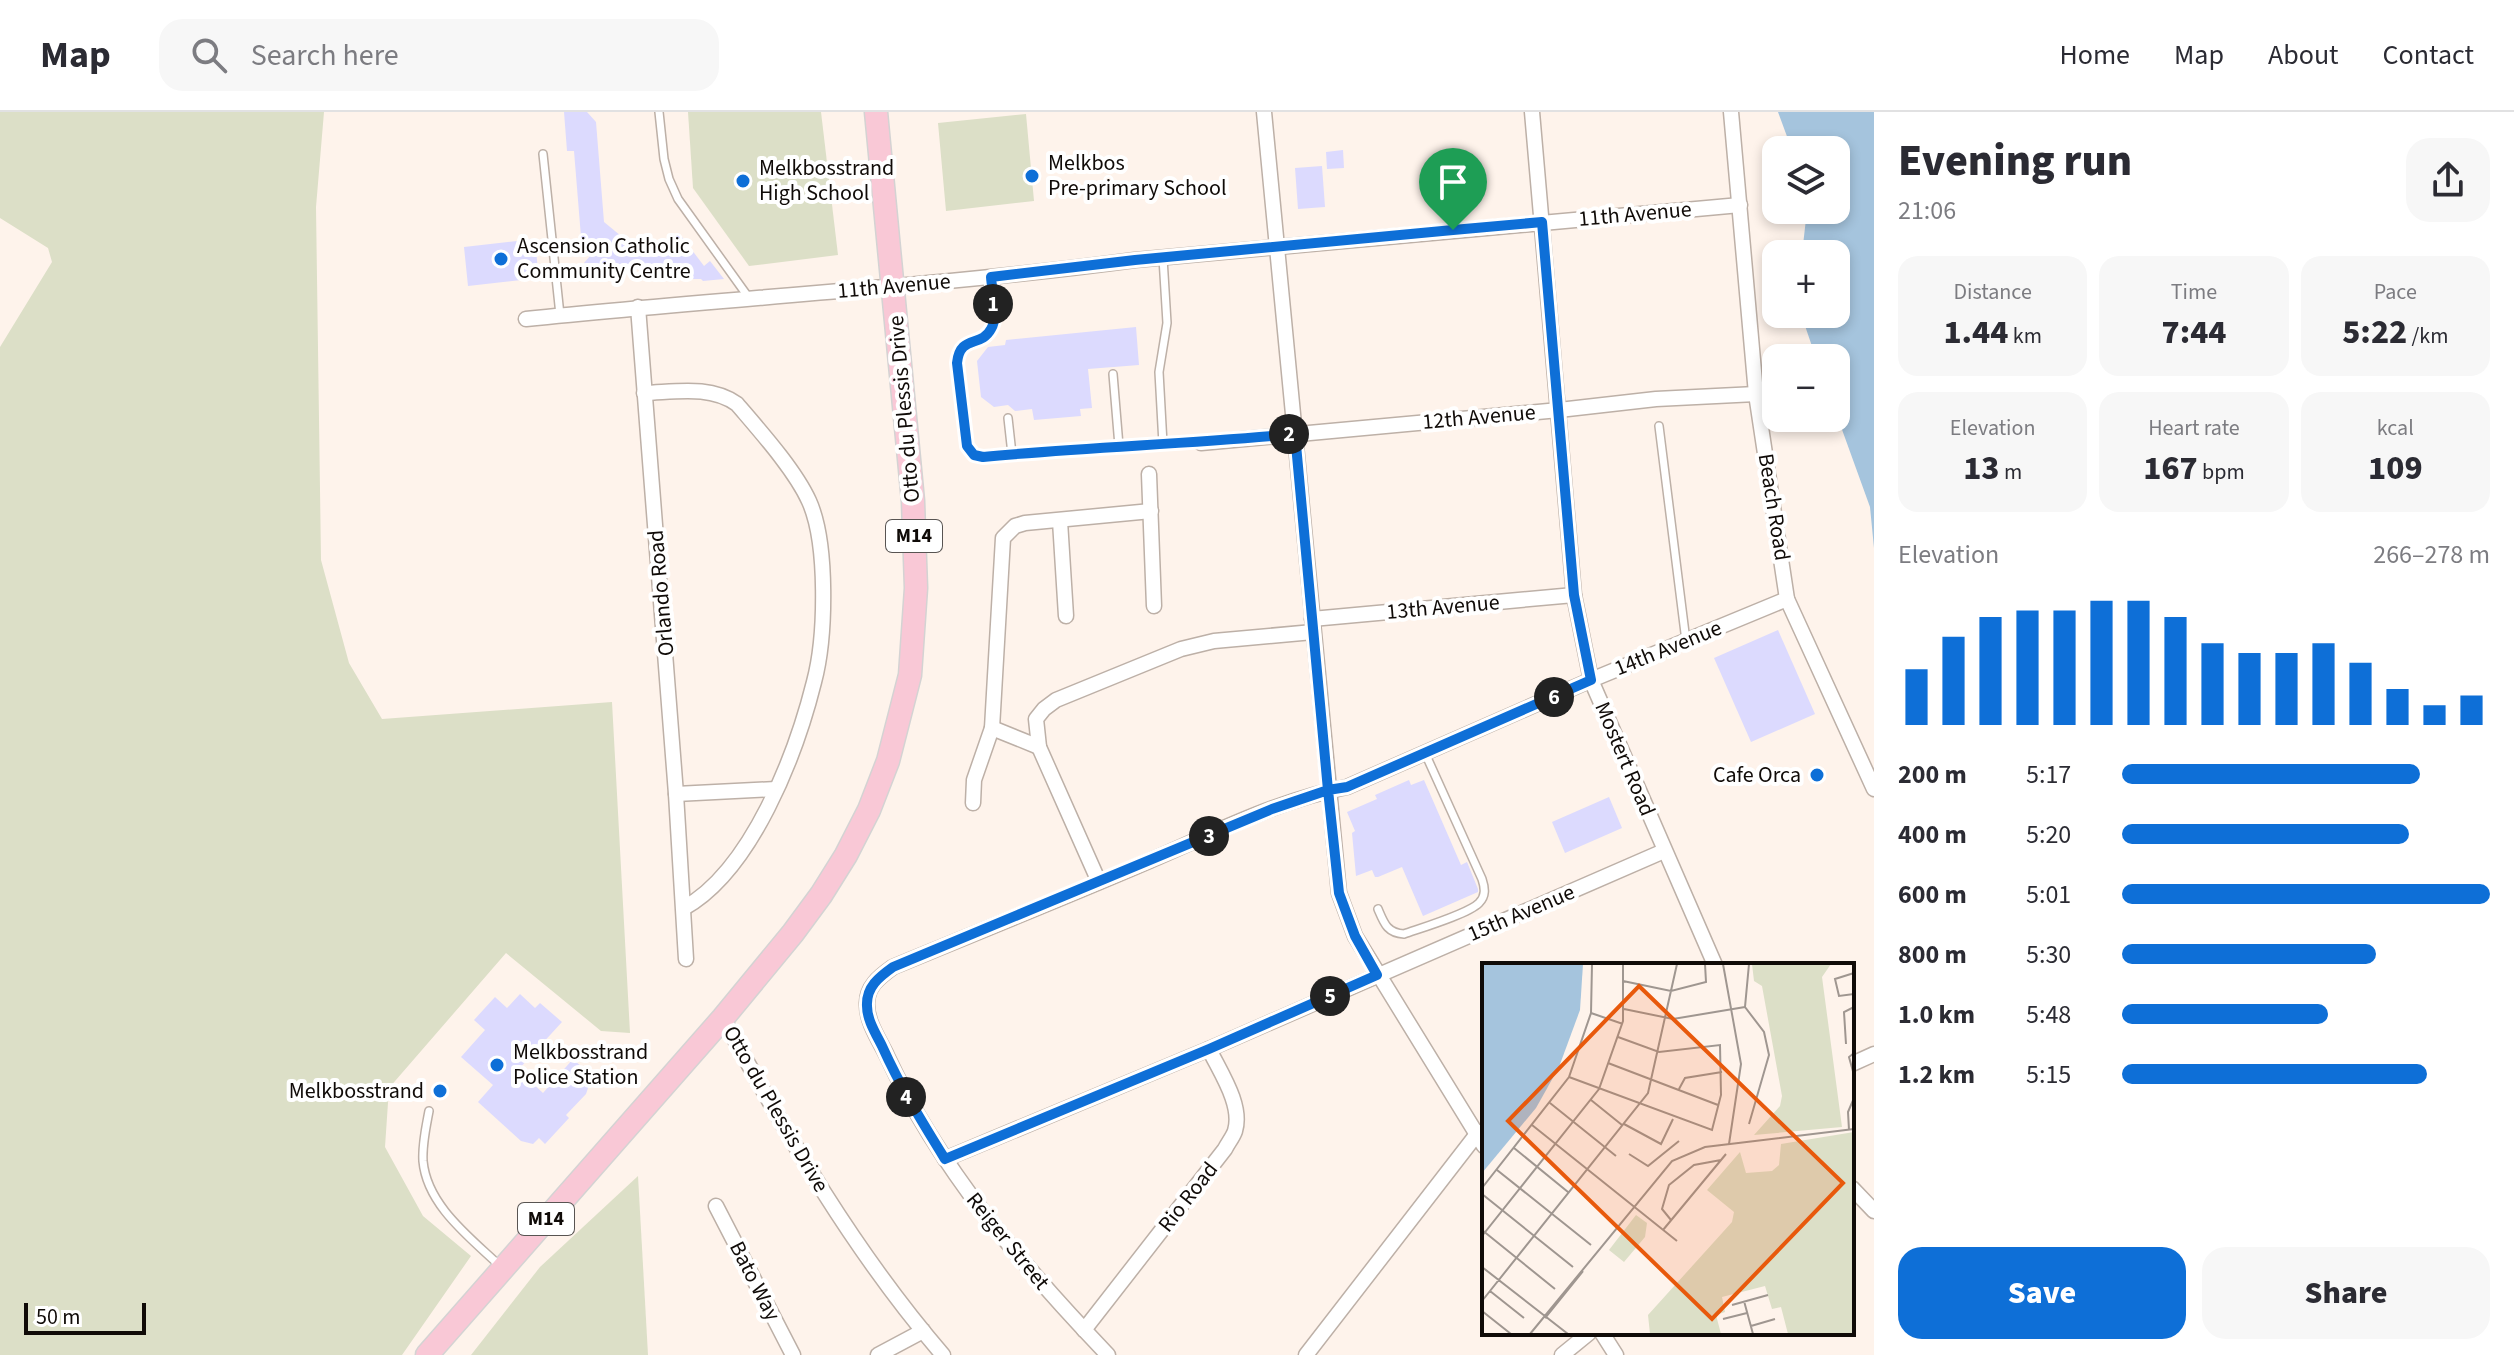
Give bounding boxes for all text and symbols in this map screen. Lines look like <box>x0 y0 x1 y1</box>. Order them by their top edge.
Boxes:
search box <box>159 19 719 91</box>
text: Map <box>40 28 111 82</box>
icon: search <box>187 33 231 77</box>
text: Search here <box>251 34 399 77</box>
text: Home <box>2059 35 2130 75</box>
text: Map <box>2174 35 2224 75</box>
text: About <box>2268 35 2339 75</box>
text: Contact <box>2383 35 2474 75</box>
text: Evening run <box>1898 130 2132 193</box>
map controls <box>1762 136 1850 432</box>
button: layers <box>1762 136 1850 224</box>
button: share <box>2406 138 2490 222</box>
place label: Melkbos Pre-primary School <box>1048 147 1227 204</box>
pin <box>1419 148 1487 230</box>
place label: Melkbosstrand High School <box>759 152 894 209</box>
icon: arrive <box>1431 160 1475 204</box>
marker: Melkbos Pre-primary School <box>1023 167 1041 185</box>
marker: Melkbosstrand High School <box>734 172 752 190</box>
text: 21:06 <box>1898 192 1956 229</box>
street label: 11th Avenue <box>1577 193 1693 235</box>
place label: Ascension Catholic Community Centre <box>517 230 691 287</box>
button: + <box>1762 240 1850 328</box>
marker: Ascension Catholic Community Centre <box>492 250 510 268</box>
street label: 11th Avenue <box>836 265 952 307</box>
text: Distance <box>1954 276 2032 308</box>
text: Time <box>2171 276 2217 308</box>
text: Pace <box>2374 276 2417 308</box>
pin: 1 <box>973 284 1013 324</box>
text: 1 <box>987 288 999 320</box>
text: 1.44 <box>1943 308 2008 357</box>
text: 7:44 <box>2161 308 2227 357</box>
text: 5:22 <box>2342 308 2407 357</box>
street label: Otto du Plessis Drive <box>880 314 928 504</box>
text: km <box>2008 320 2042 352</box>
text: /km <box>2407 320 2448 352</box>
button: − <box>1762 344 1850 432</box>
street label: 12th Avenue <box>1421 396 1537 438</box>
text: Elevation <box>1950 412 2036 444</box>
text: Heart rate <box>2148 412 2240 444</box>
text: kcal <box>2377 412 2414 444</box>
pin: 2 <box>1269 414 1309 454</box>
text: 2 <box>1283 418 1295 450</box>
text: 13 <box>1963 444 2000 493</box>
text: 167 <box>2143 444 2198 493</box>
text: 109 <box>2368 444 2423 493</box>
street label: Beach Road <box>1750 451 1798 563</box>
text: m <box>2000 456 2022 488</box>
text: bpm <box>2198 456 2245 488</box>
road number: M14 <box>886 520 942 552</box>
street label: Orlando Road <box>640 528 682 658</box>
text: Elevation <box>1898 536 1999 573</box>
text: 266–278 m <box>2373 536 2490 573</box>
street label: 13th Avenue <box>1385 586 1501 628</box>
street label: 14th Avenue <box>1609 612 1727 684</box>
pin: 6 <box>1534 677 1574 717</box>
text: 6 <box>1548 681 1560 713</box>
street label: Mostert Road <box>1587 697 1663 821</box>
text: 200 m <box>1898 756 1967 793</box>
text: 5:17 <box>2026 756 2071 793</box>
place label: Cafe Orca <box>1713 759 1801 791</box>
marker: Cafe Orca <box>1808 766 1826 784</box>
pin: 3 <box>1189 816 1229 856</box>
text: 400 m <box>1898 816 1967 853</box>
text: 5:20 <box>2026 816 2071 853</box>
text: 3 <box>1203 820 1215 852</box>
street label: 15th Avenue <box>1463 876 1580 950</box>
text: 600 m <box>1898 876 1967 913</box>
text: 5:01 <box>2026 876 2071 913</box>
text: 800 m <box>1898 936 1967 973</box>
text: 5:30 <box>2026 936 2071 973</box>
inset map <box>1482 963 1854 1335</box>
pin: 5 <box>1310 976 1350 1016</box>
text: 5 <box>1324 980 1336 1012</box>
text: 1.0 km <box>1898 996 1975 1033</box>
text: 5:48 <box>2026 996 2071 1033</box>
street label: Otto du Plessis Drive <box>715 1020 837 1198</box>
place label: Melkbosstrand Police Station <box>513 1036 648 1093</box>
marker: Melkbosstrand Police Station <box>488 1056 506 1074</box>
text: 1.2 km <box>1898 1056 1975 1093</box>
text: 5:15 <box>2026 1056 2071 1093</box>
place label: Melkbosstrand <box>289 1075 424 1107</box>
pin: 4 <box>886 1077 926 1117</box>
text: 4 <box>900 1081 912 1113</box>
marker: Melkbosstrand <box>431 1082 449 1100</box>
street label: Rio Road <box>1150 1155 1226 1239</box>
street label: Reiger Street <box>959 1185 1058 1297</box>
road number: M14 <box>518 1203 574 1235</box>
street label: Bato Way <box>721 1236 789 1327</box>
button: Save <box>1898 1247 2186 1339</box>
button: Share <box>2202 1247 2490 1339</box>
scale bar <box>24 1299 146 1335</box>
text: 50 m <box>36 1301 81 1333</box>

